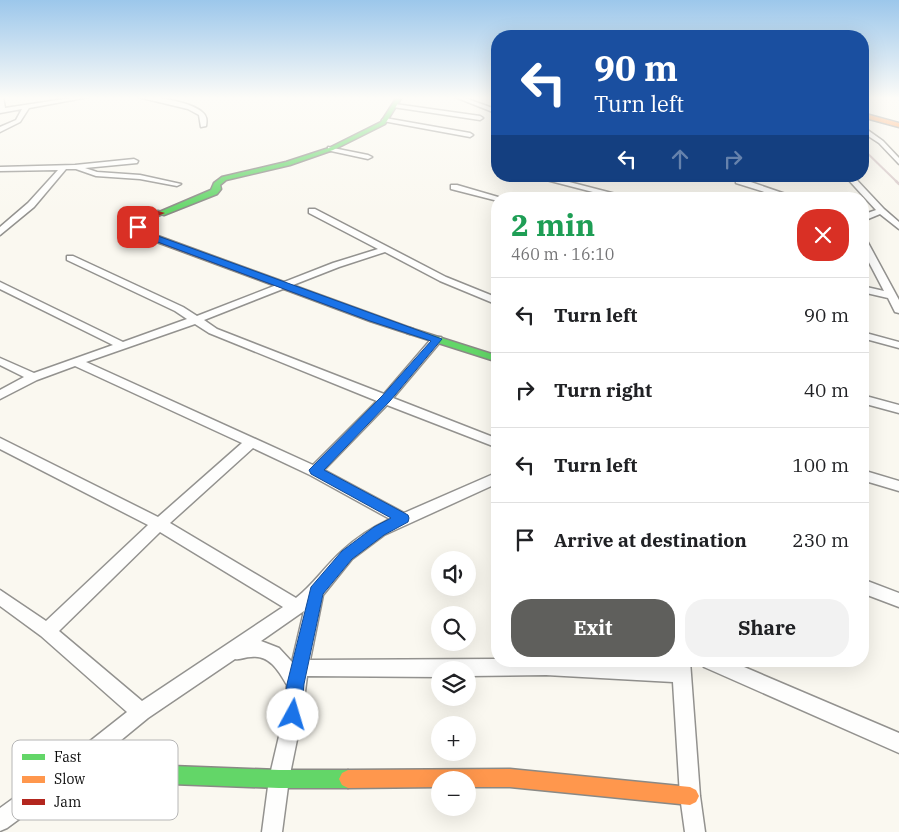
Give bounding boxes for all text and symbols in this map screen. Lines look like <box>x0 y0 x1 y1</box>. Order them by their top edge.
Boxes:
text: 90 m <box>594 45 678 91</box>
icon: left <box>511 50 576 115</box>
text: Turn left <box>594 89 684 118</box>
icon: left <box>613 145 641 173</box>
icon: ahead <box>666 145 694 173</box>
icon: right <box>719 145 747 173</box>
text: 2 min <box>511 205 595 244</box>
pin <box>117 206 159 248</box>
button: close <box>797 209 849 261</box>
icon: arrive <box>124 213 152 241</box>
text: 460 m · 16:10 <box>511 244 614 264</box>
icon: left <box>511 301 539 329</box>
text: Turn left <box>554 303 637 327</box>
text: 90 m <box>804 303 849 327</box>
icon: right <box>511 376 539 404</box>
text: Turn right <box>554 378 652 402</box>
text: 40 m <box>804 378 849 402</box>
icon: left <box>511 451 539 479</box>
text: Turn left <box>554 453 637 477</box>
text: 100 m <box>792 453 849 477</box>
icon: arrive <box>511 526 539 554</box>
text: Arrive at destination <box>554 528 747 552</box>
text: 230 m <box>792 528 849 552</box>
map controls <box>431 551 476 816</box>
button: sound <box>431 551 476 596</box>
button: Exit <box>511 599 675 657</box>
button: Share <box>685 599 849 657</box>
button: search <box>431 606 476 651</box>
button: layers <box>431 661 476 706</box>
position arrow <box>266 688 318 740</box>
button: + <box>431 716 476 761</box>
legend <box>12 740 178 820</box>
text: Fast <box>54 748 82 766</box>
text: Slow <box>54 770 85 788</box>
button: − <box>431 771 476 816</box>
text: Jam <box>54 793 81 811</box>

